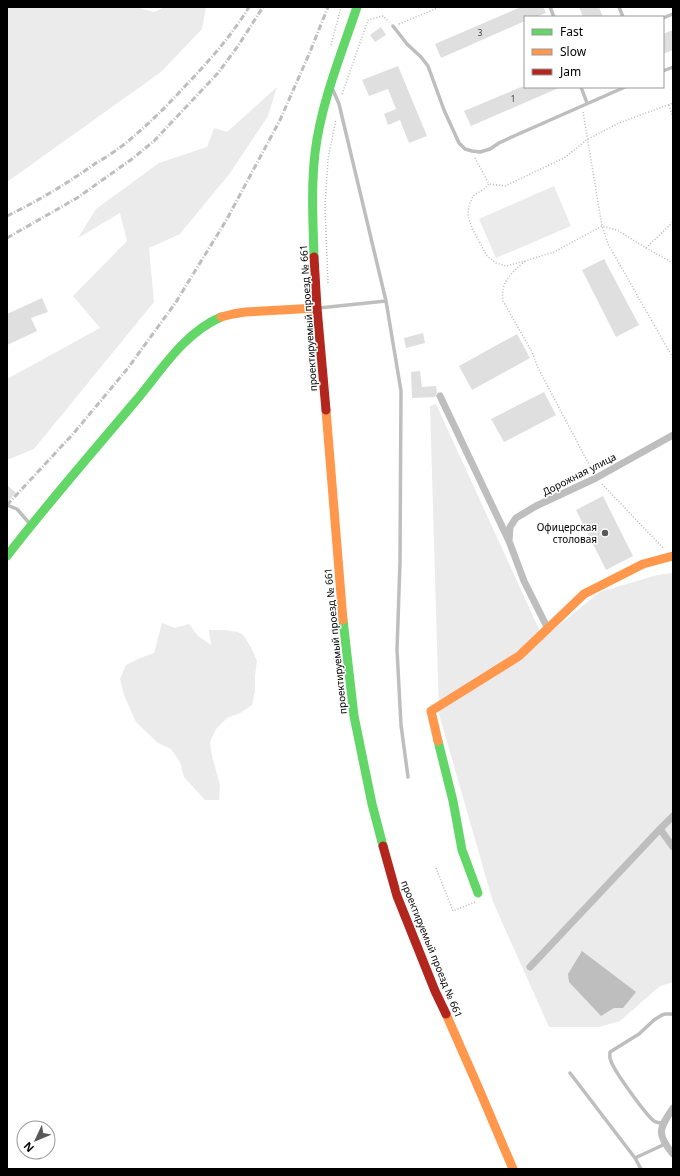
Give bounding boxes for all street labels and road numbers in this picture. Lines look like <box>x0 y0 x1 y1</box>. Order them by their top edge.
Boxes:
street label: проектируемый проезд № 661 <box>296 244 320 392</box>
street label: Дорожная улица <box>540 449 618 499</box>
street label: проектируемый проезд № 661 <box>320 567 350 715</box>
street label: проектируемый проезд № 661 <box>398 878 466 1020</box>

